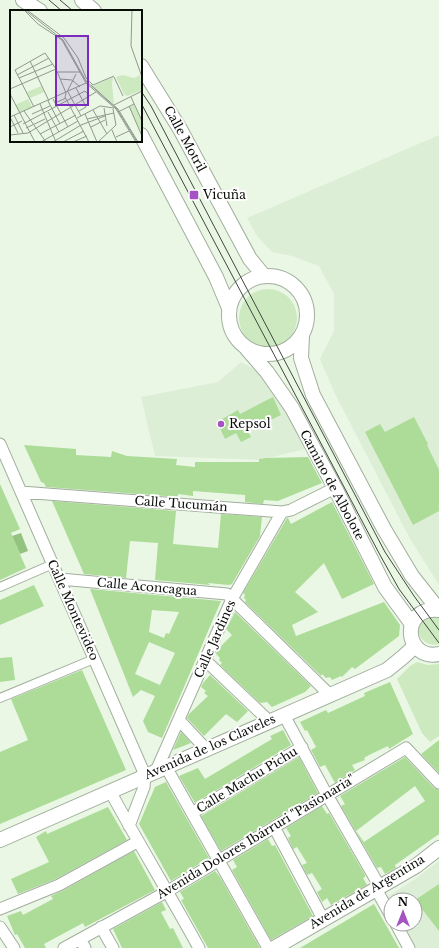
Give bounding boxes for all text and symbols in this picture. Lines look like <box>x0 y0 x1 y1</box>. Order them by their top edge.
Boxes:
inset map <box>10 10 142 142</box>
street label: Calle Motril <box>161 103 210 175</box>
place label: Vicuña <box>202 187 246 202</box>
marker: Vicuña <box>188 189 200 201</box>
place label: Repsol <box>229 416 271 431</box>
marker: Repsol <box>216 419 226 429</box>
street label: Camino de Albolote <box>297 427 368 543</box>
street label: Calle Tucumán <box>134 493 228 514</box>
street label: Calle Montevideo <box>44 557 102 663</box>
street label: Calle Aconcagua <box>96 575 198 598</box>
street label: Calle Jardines <box>191 597 238 680</box>
street label: Avenida de los Claveles <box>141 711 278 783</box>
street label: Calle Machu Pichu <box>193 743 300 816</box>
street label: Avenida Dolores Ibárruri "Pasionaria" <box>153 771 358 902</box>
street label: Avenida de Argentina <box>306 851 427 932</box>
north arrow <box>383 892 423 932</box>
text: N <box>398 895 409 909</box>

